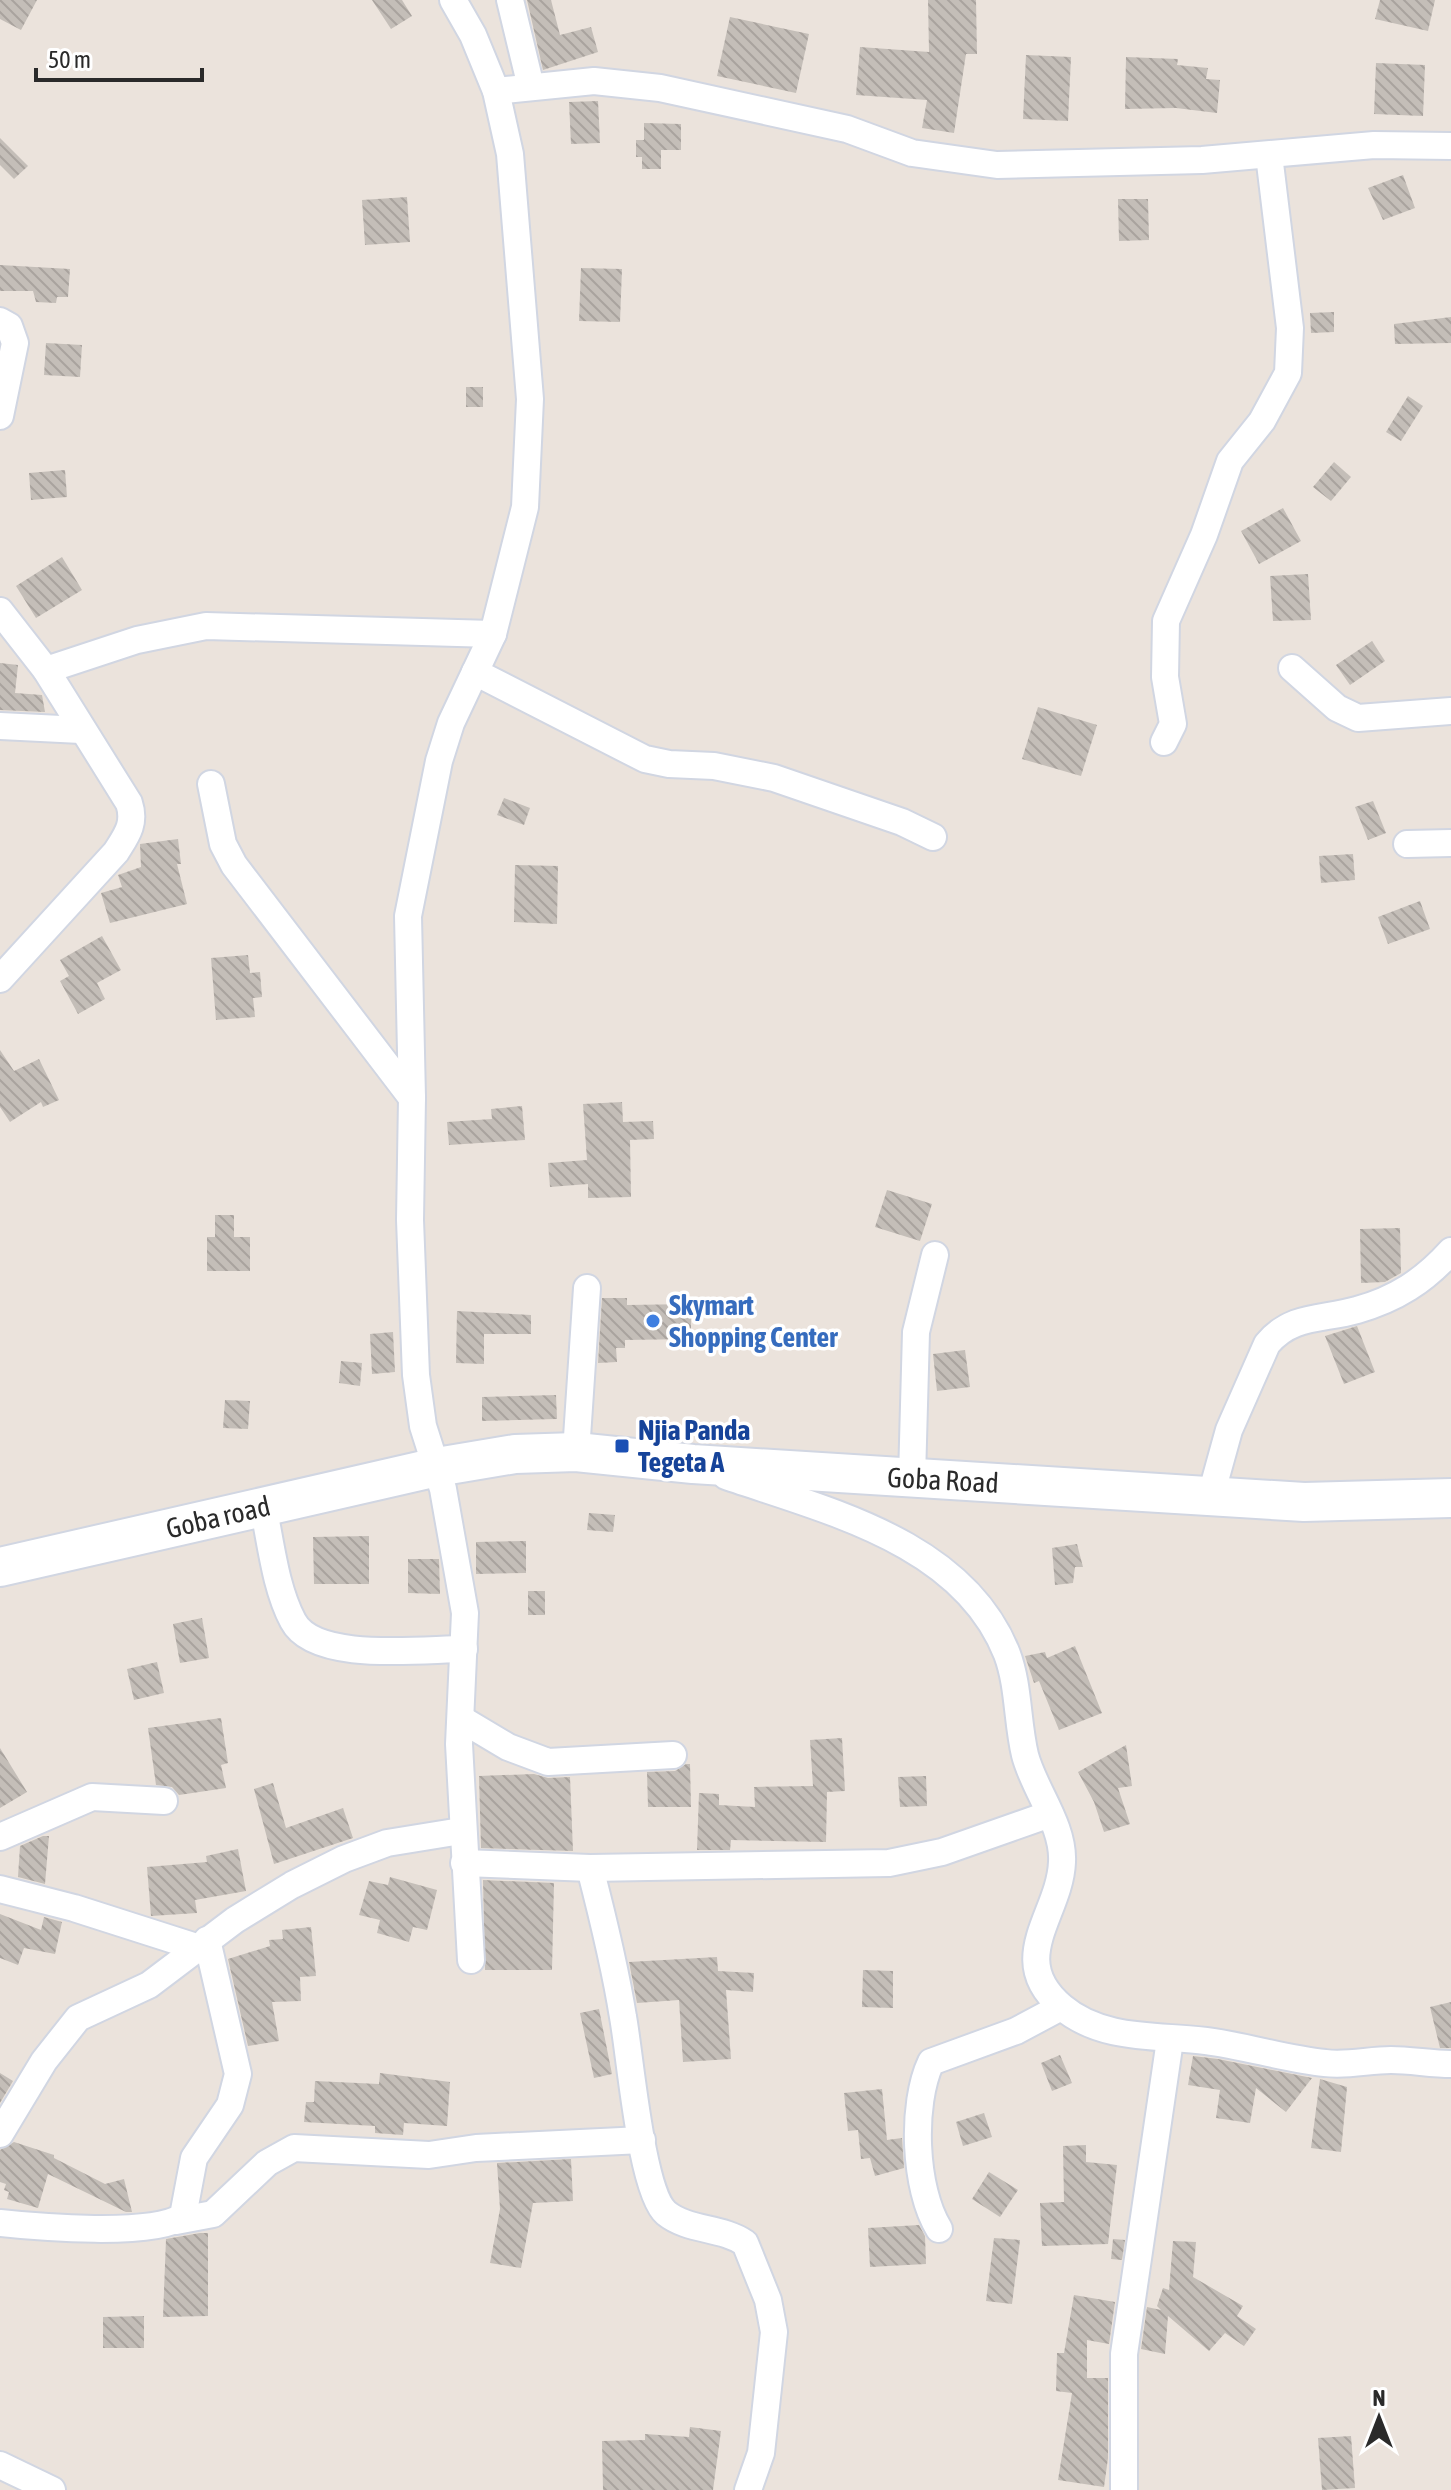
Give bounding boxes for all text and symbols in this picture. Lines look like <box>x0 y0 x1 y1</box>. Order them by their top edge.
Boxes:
scale bar <box>36 32 202 82</box>
text: 50 m <box>48 46 91 73</box>
place label: Skymart Shopping Center <box>669 1289 838 1353</box>
marker: Skymart Shopping Center <box>644 1312 662 1330</box>
place label: Njia Panda Tegeta A <box>638 1414 750 1478</box>
marker: Njia Panda Tegeta A <box>613 1437 631 1455</box>
street label: Goba Road <box>886 1461 1000 1499</box>
street label: Goba road <box>163 1490 273 1544</box>
north arrow <box>1339 2378 1419 2458</box>
text: N <box>1373 2385 1385 2411</box>

